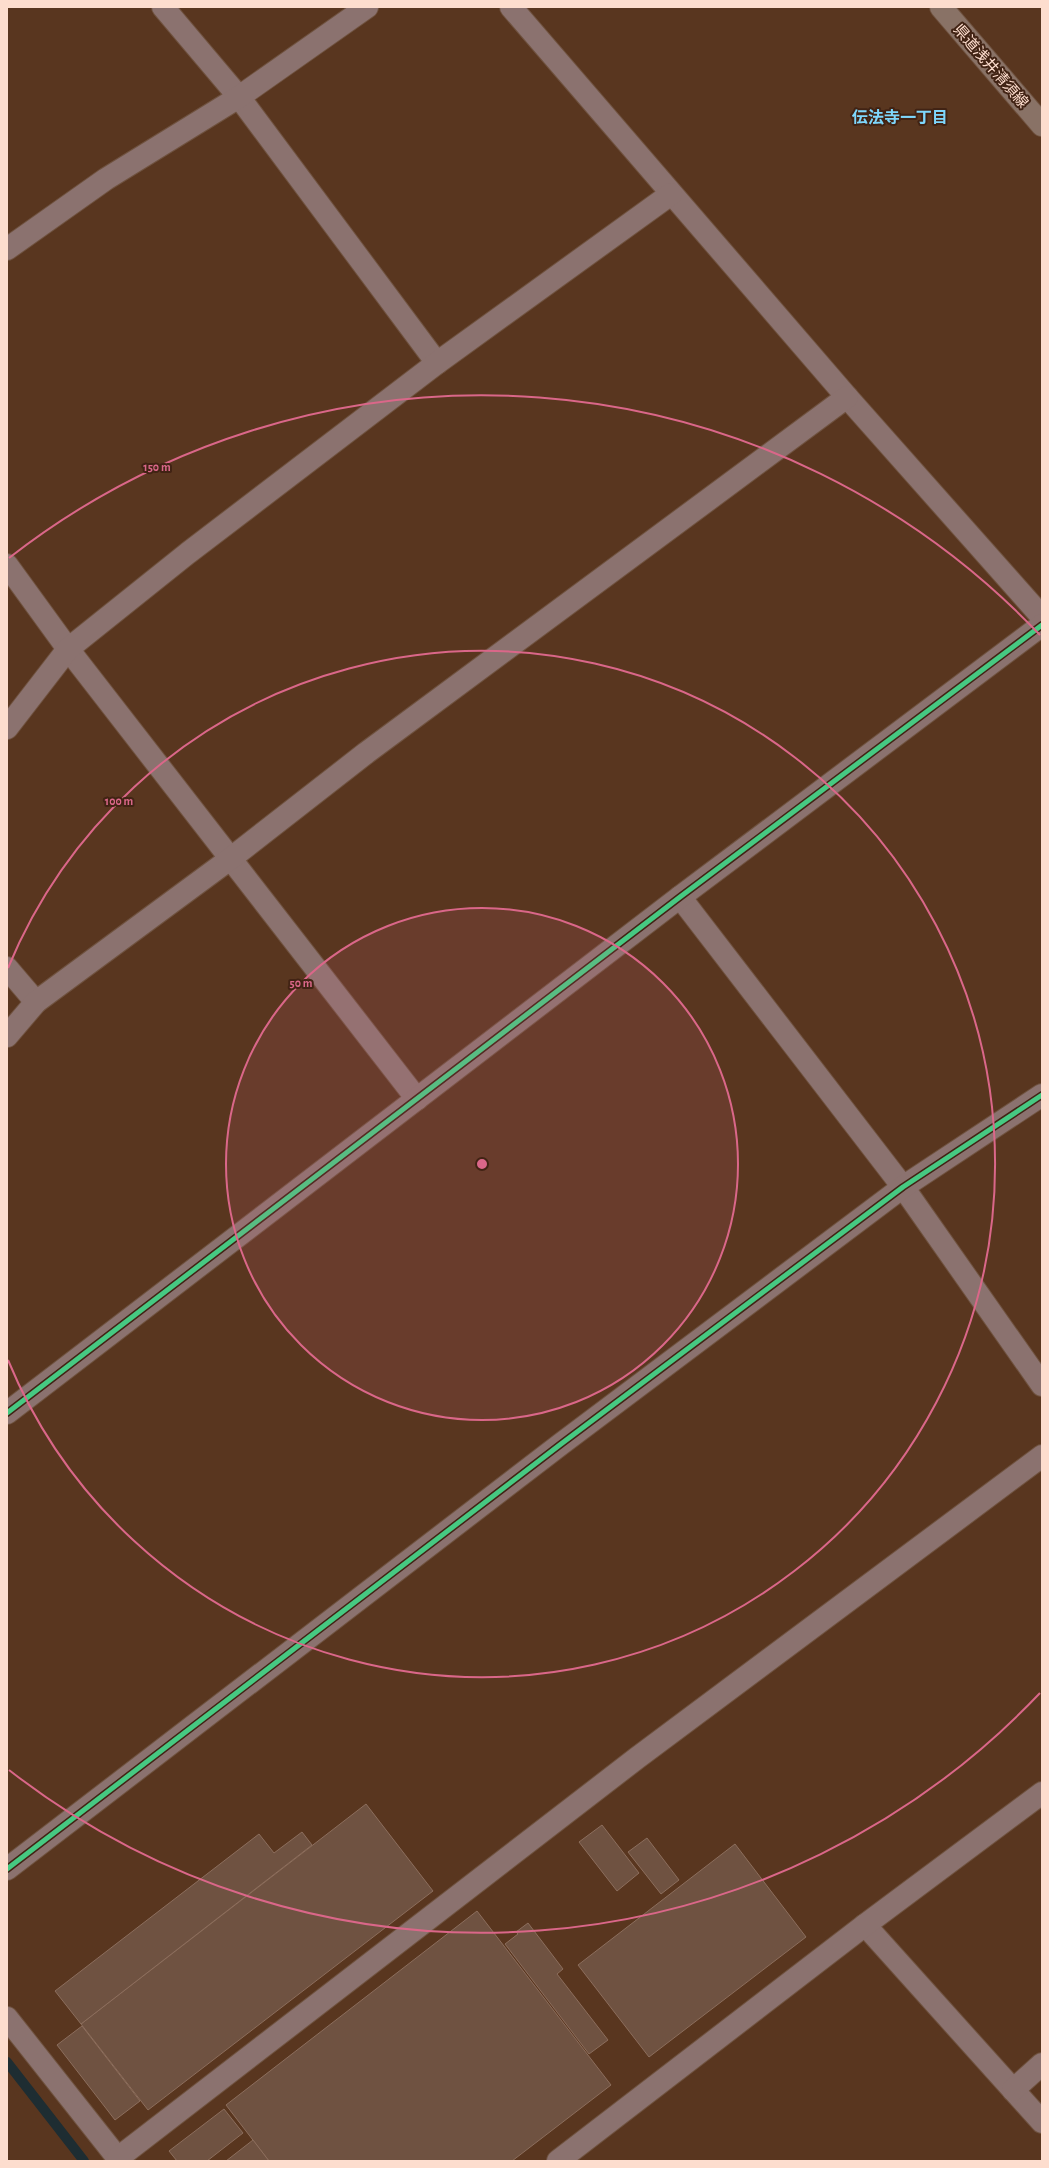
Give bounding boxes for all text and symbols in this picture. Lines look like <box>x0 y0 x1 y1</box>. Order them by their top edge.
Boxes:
street label: 県道浅井清須線 <box>951 20 1032 111</box>
district label: 伝法寺一丁目 <box>851 109 948 126</box>
text: 150 m <box>143 461 171 473</box>
text: 100 m <box>105 795 133 807</box>
text: 50 m <box>290 977 313 989</box>
centre of rings <box>475 1157 489 1171</box>

